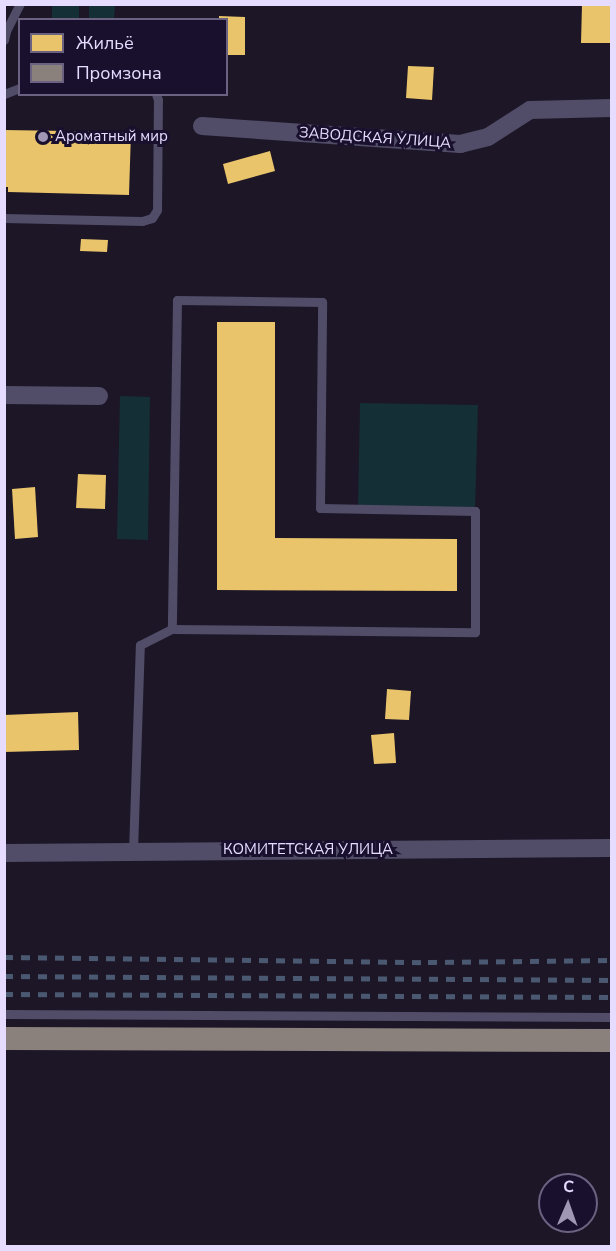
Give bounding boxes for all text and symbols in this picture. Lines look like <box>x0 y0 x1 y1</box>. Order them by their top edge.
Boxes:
legend <box>18 18 228 96</box>
text: Жильё <box>76 31 134 55</box>
text: Промзона <box>76 61 162 85</box>
street label: ЗАВОДСКАЯ УЛИЦА <box>298 124 452 152</box>
place label: Ароматный мир <box>55 128 168 146</box>
marker: Ароматный мир <box>36 130 50 144</box>
street label: КОМИТЕТСКАЯ УЛИЦА <box>223 841 393 859</box>
north arrow <box>538 1173 598 1233</box>
text: С <box>563 1176 574 1198</box>

